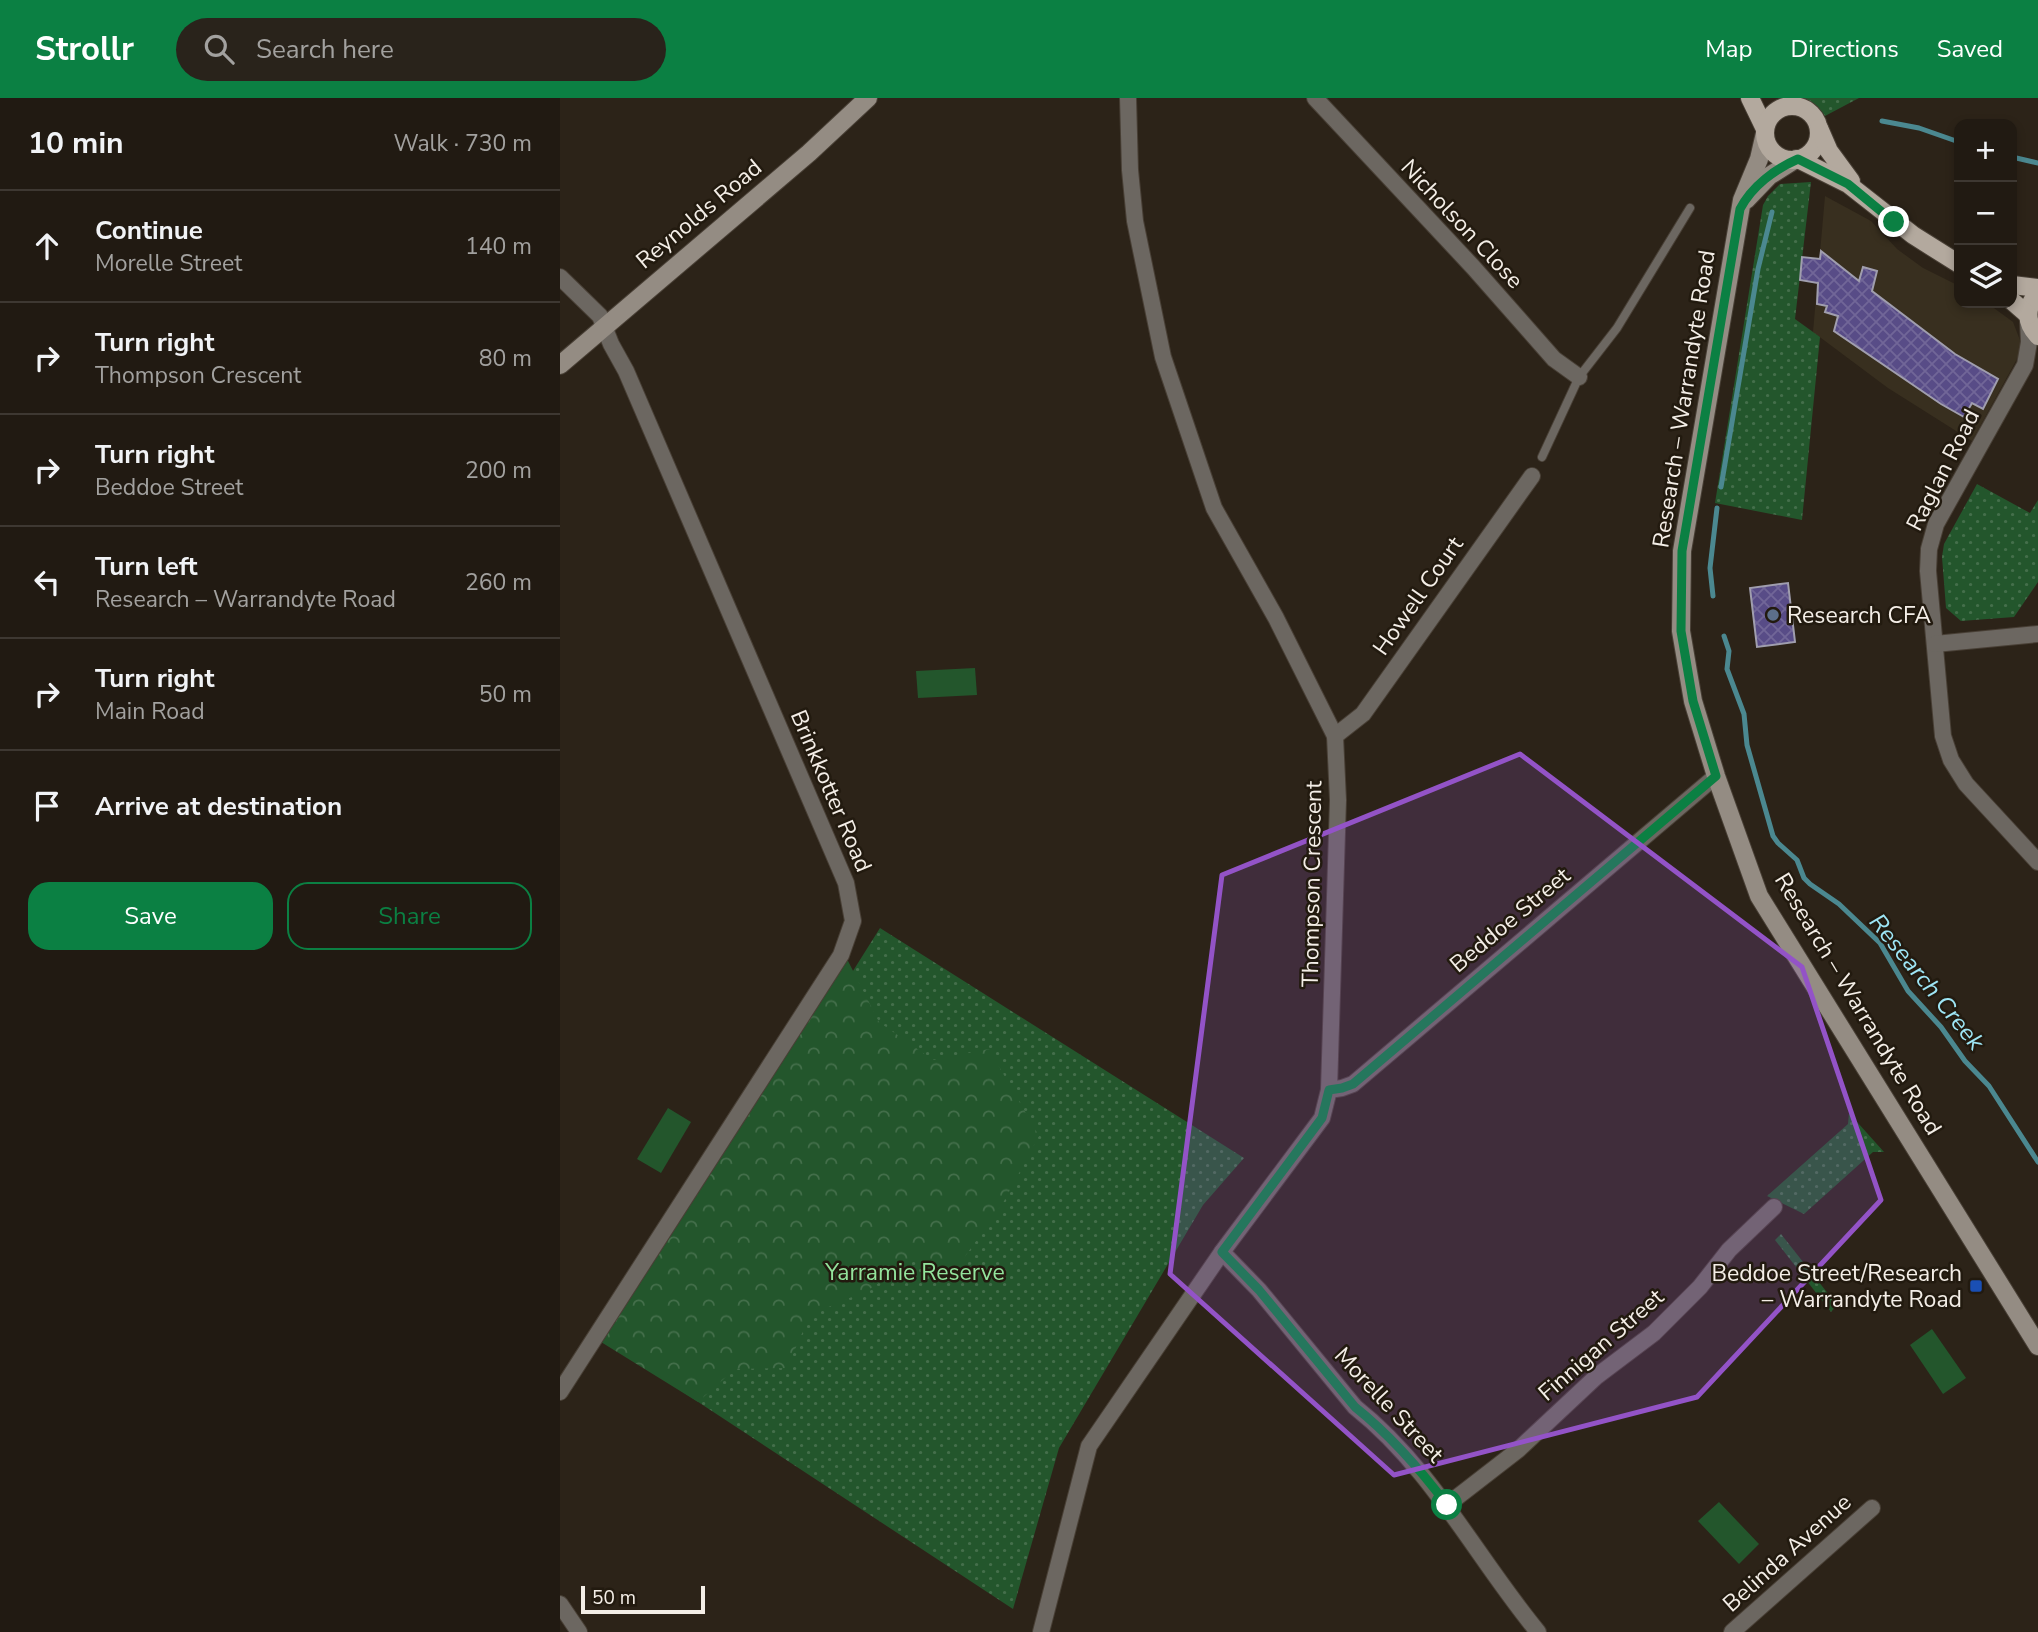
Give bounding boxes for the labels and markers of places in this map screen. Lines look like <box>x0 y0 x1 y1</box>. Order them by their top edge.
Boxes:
place label: Research CFA <box>1787 600 1931 631</box>
marker: Research CFA <box>1765 607 1781 623</box>
place label: Beddoe Street/Research – Warrandyte Road <box>1711 1258 1962 1315</box>
marker: Beddoe Street/Research – Warrandyte Road <box>1968 1278 1984 1294</box>

